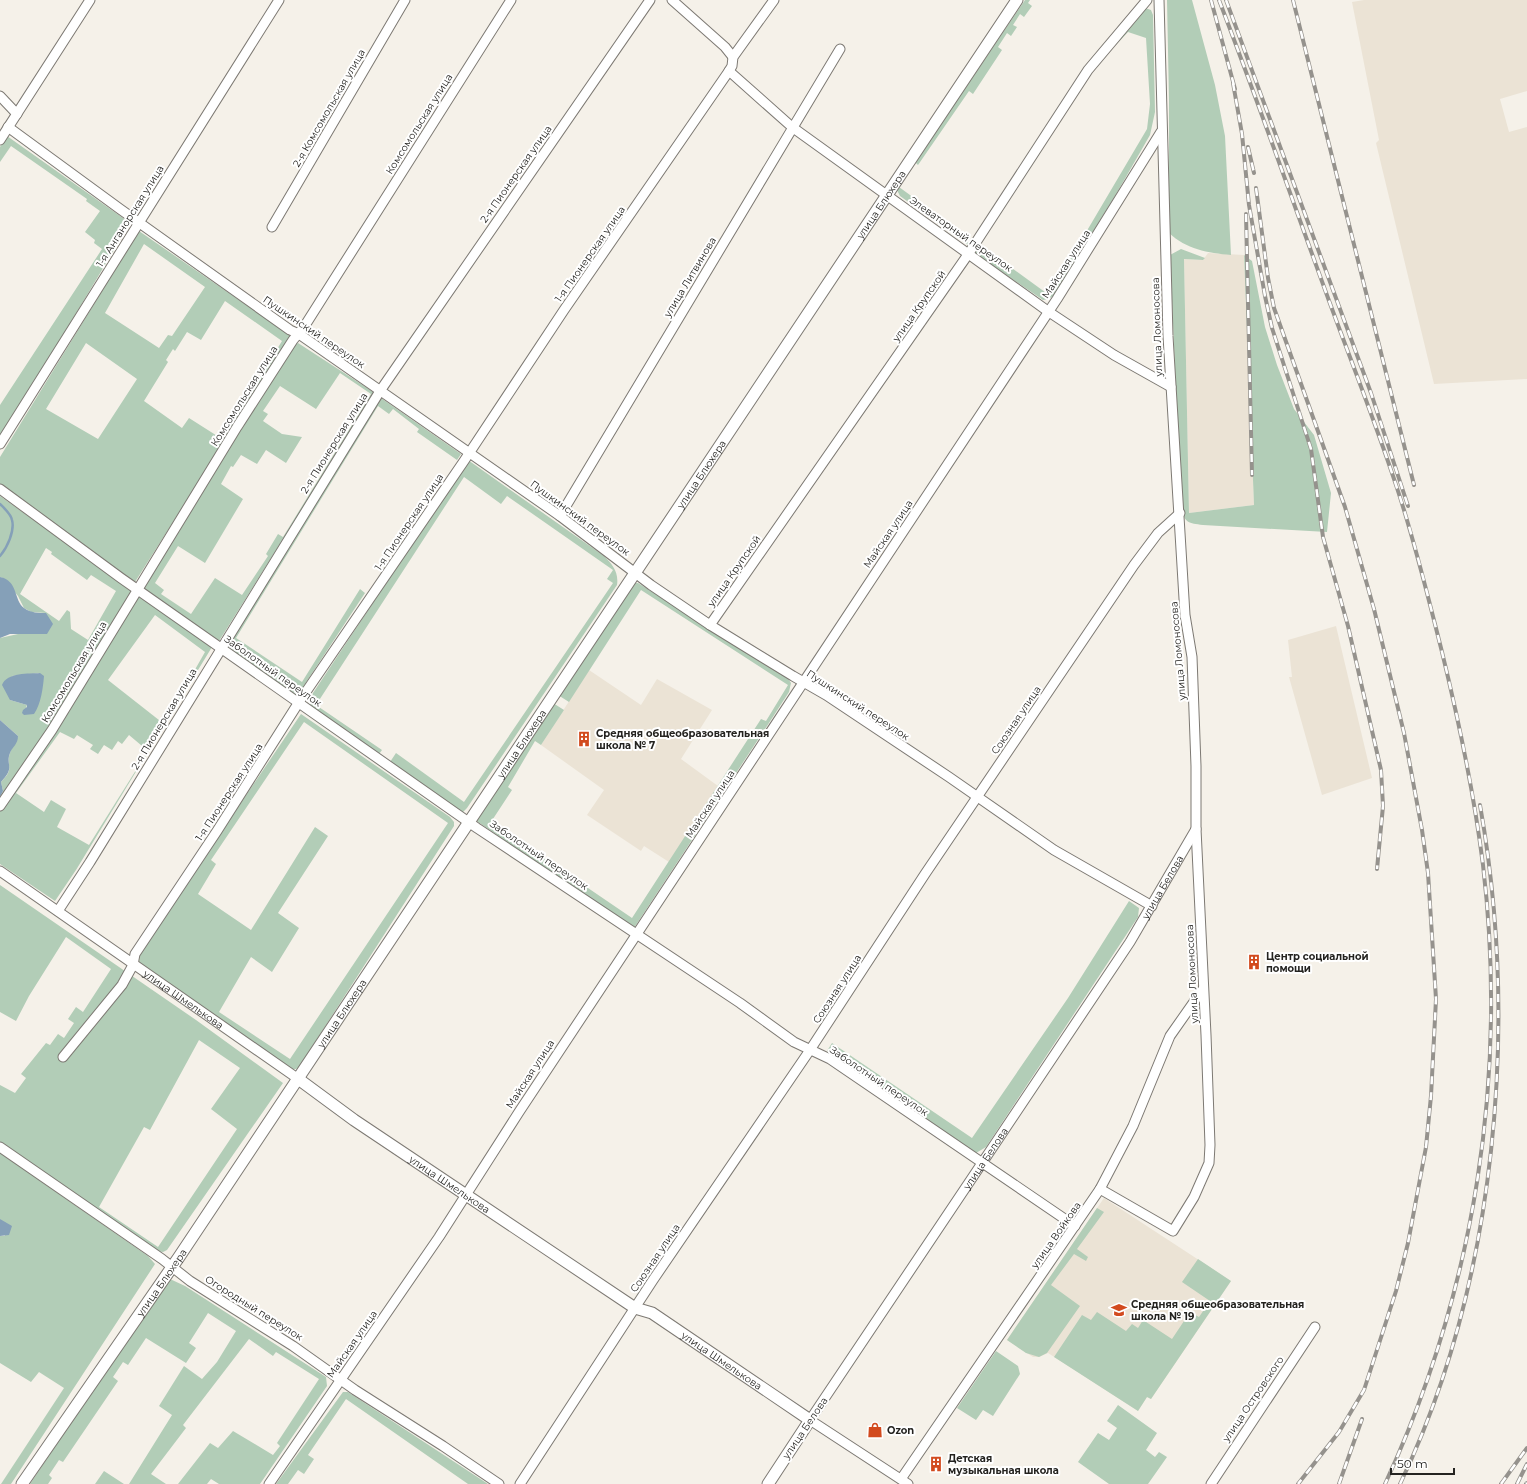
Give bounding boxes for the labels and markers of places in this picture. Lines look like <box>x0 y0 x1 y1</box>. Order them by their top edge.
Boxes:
place label: Средняя общеобразовательная школа № 7 <box>596 727 769 752</box>
building icon: Средняя общеобразовательная школа № 7 <box>575 730 593 748</box>
place label: Центр социальной помощи <box>1266 950 1369 975</box>
building icon: Центр социальной помощи <box>1245 953 1263 971</box>
place label: Средняя общеобразовательная школа № 19 <box>1131 1298 1304 1323</box>
school or university icon: Средняя общеобразовательная школа № 19 <box>1110 1301 1128 1319</box>
shop icon: Ozon <box>866 1421 884 1439</box>
place label: Ozon <box>887 1424 914 1437</box>
place label: Детская музыкальная школа <box>948 1452 1059 1477</box>
building icon: Детская музыкальная школа <box>927 1455 945 1473</box>

